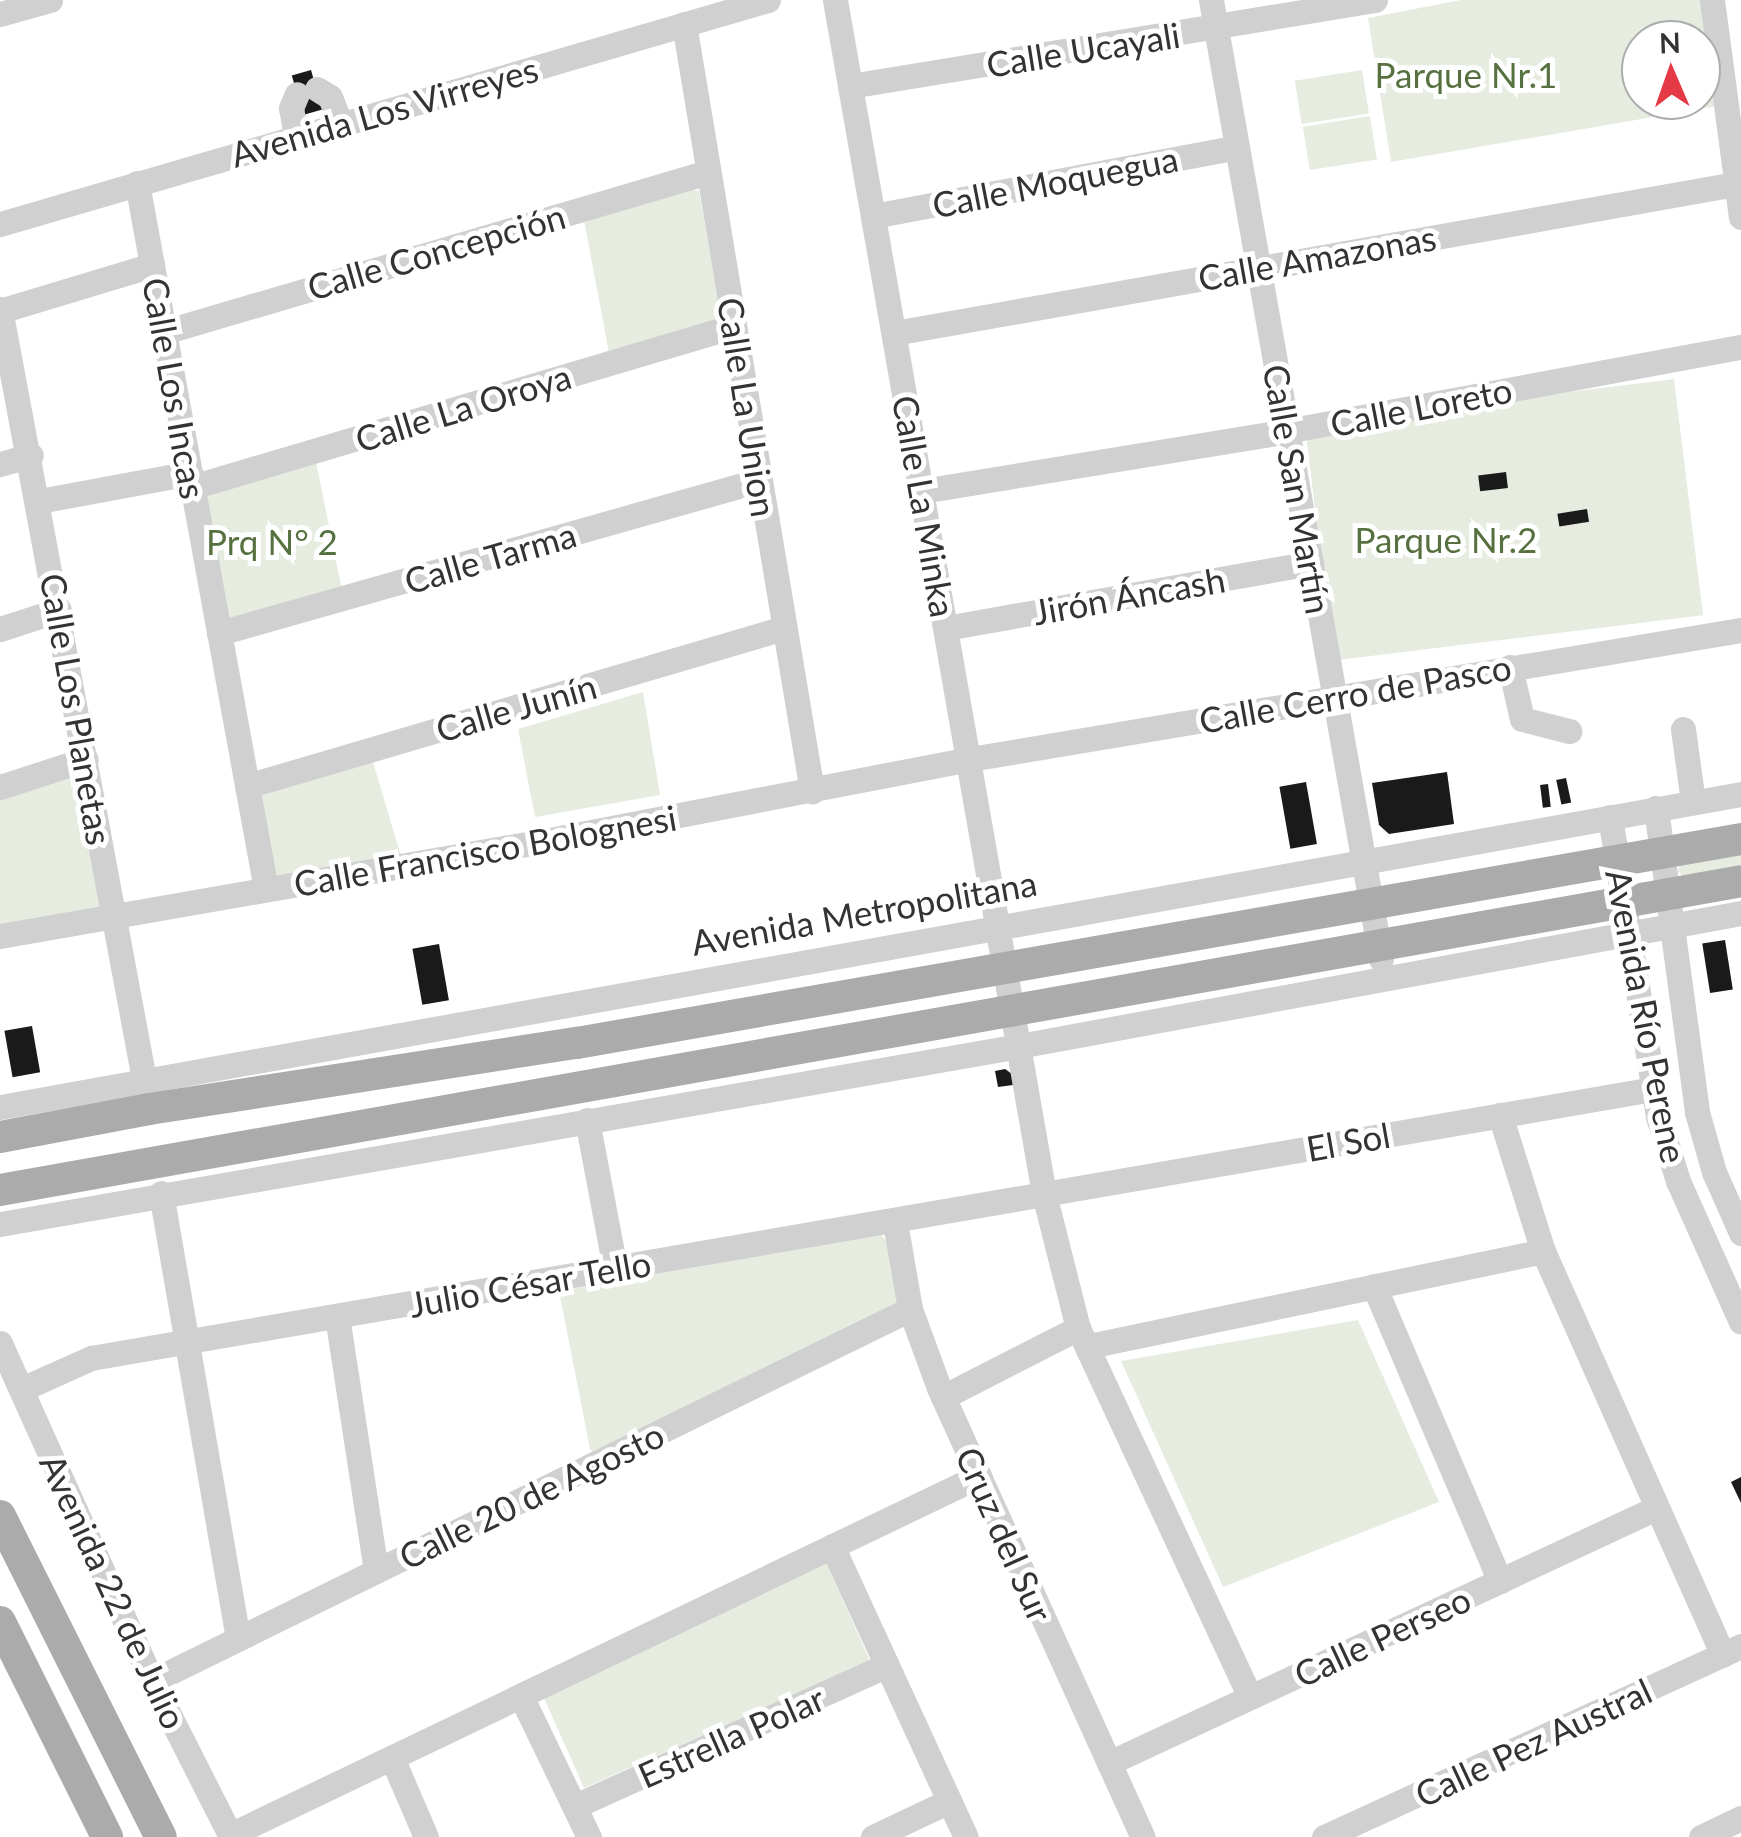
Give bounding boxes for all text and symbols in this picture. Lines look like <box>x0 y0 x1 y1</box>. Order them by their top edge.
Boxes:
street label: Calle Ucayali <box>983 13 1183 85</box>
north arrow <box>1621 20 1721 120</box>
text: N <box>1659 25 1681 59</box>
street label: Avenida Los Virreyes <box>225 47 543 175</box>
park label: Parque Nr.1 <box>1375 53 1557 95</box>
street label: Calle Moquegua <box>929 137 1181 225</box>
street label: Calle Concepción <box>302 194 570 308</box>
street label: Calle Amazonas <box>1194 215 1440 299</box>
street label: Calle Los Incas <box>135 274 215 502</box>
street label: Calle La Union <box>710 294 786 520</box>
street label: Calle La Oroya <box>350 354 576 460</box>
street label: Calle San Martín <box>1255 361 1341 617</box>
street label: Calle Loreto <box>1327 368 1515 444</box>
street label: Calle La Minka <box>885 392 965 620</box>
street label: Calle Tarma <box>399 512 581 602</box>
park label: Parque Nr.2 <box>1355 518 1537 560</box>
park label: Prq N° 2 <box>206 520 338 562</box>
street label: Jirón Áncash <box>1029 557 1229 633</box>
street label: Calle Los Planetas <box>32 570 122 848</box>
street label: Calle Cerro de Pasco <box>1196 645 1514 741</box>
street label: Calle Junín <box>430 664 602 750</box>
street label: Calle Francisco Bolognesi <box>290 796 680 904</box>
street label: Avenida Metropolitana <box>688 861 1040 963</box>
street label: Avenida Río Perene <box>1598 866 1696 1166</box>
street label: El Sol <box>1303 1113 1393 1169</box>
street label: Julio César Tello <box>405 1241 655 1325</box>
street label: Calle 20 de Agosto <box>391 1413 671 1577</box>
street label: Cruz del Sur <box>948 1440 1062 1628</box>
street label: Avenida 22 de Julio <box>32 1447 196 1735</box>
street label: Calle Perseo <box>1287 1577 1477 1695</box>
street label: Calle Pez Austral <box>1408 1669 1658 1815</box>
street label: Estrella Polar <box>631 1676 831 1796</box>

